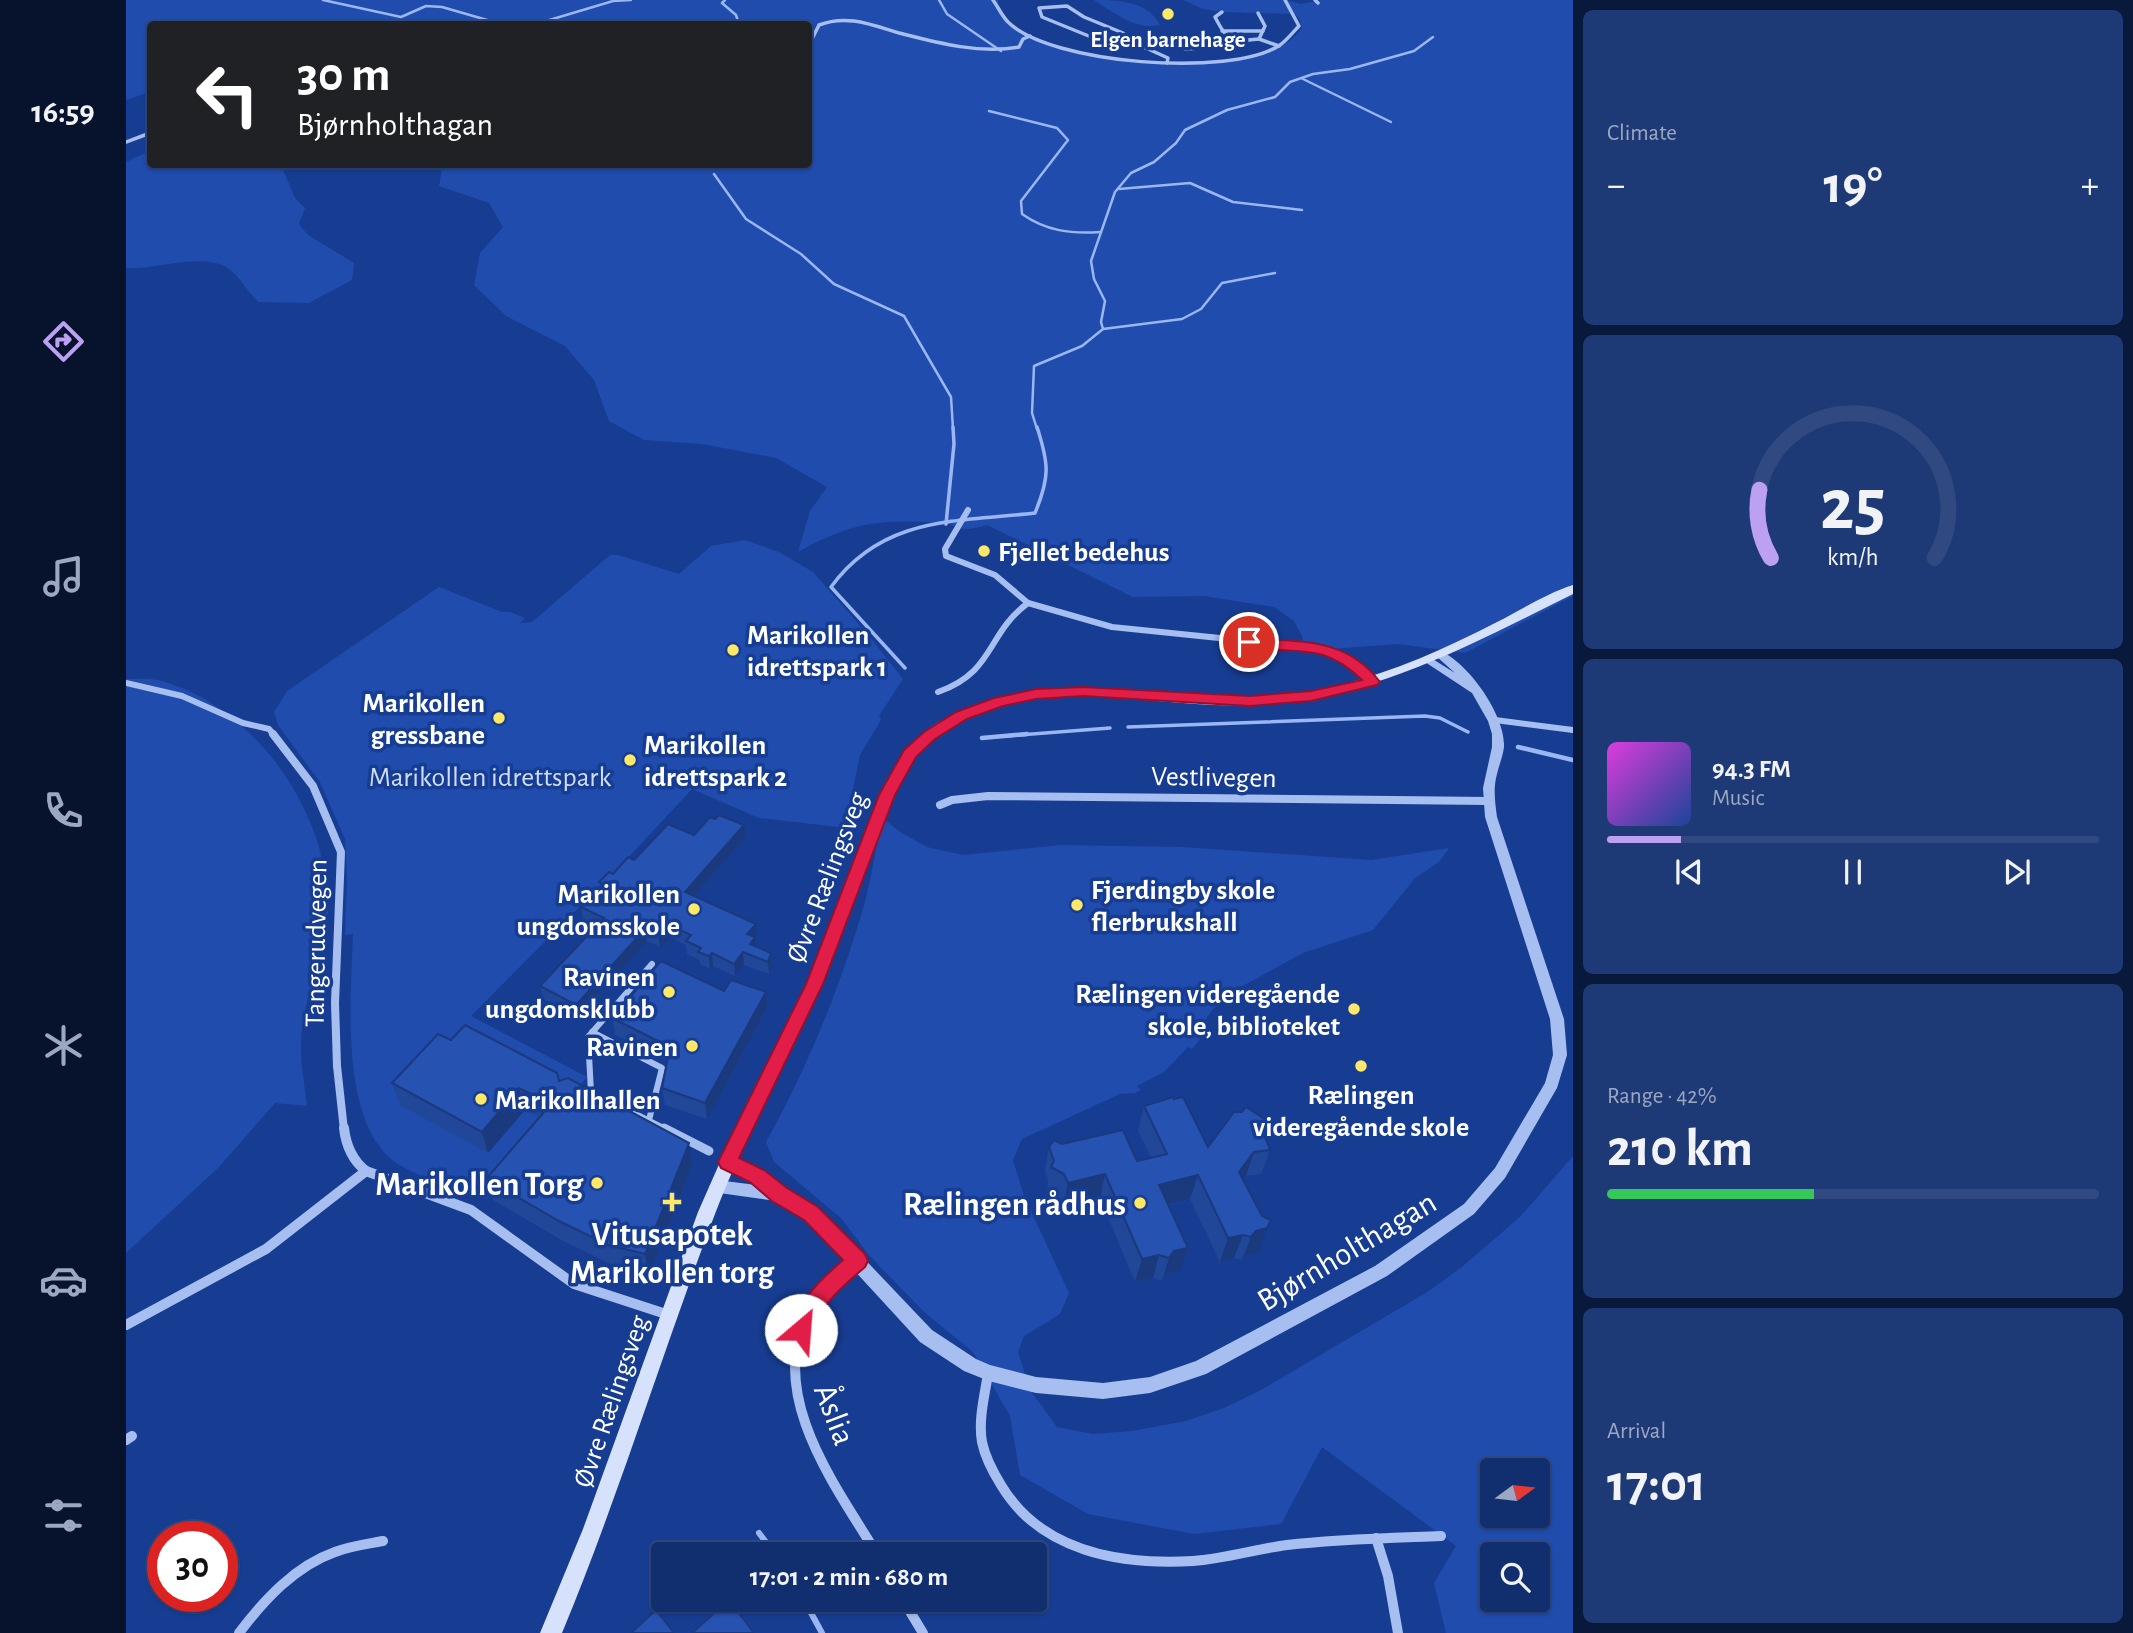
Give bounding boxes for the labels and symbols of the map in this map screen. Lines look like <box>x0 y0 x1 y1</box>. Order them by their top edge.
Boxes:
marker: Elgen barnehage <box>1160 6 1176 22</box>
place label: Elgen barnehage <box>1090 29 1246 52</box>
place label: Fjellet bedehus <box>998 539 1169 567</box>
marker: Fjellet bedehus <box>976 543 992 559</box>
pin <box>1219 612 1279 672</box>
place label: Marikollen idrettspark 1 <box>747 622 887 682</box>
marker: Marikollen idrettspark 1 <box>725 642 741 658</box>
place label: Marikollen gressbane <box>363 690 485 750</box>
marker: Marikollen gressbane <box>491 710 507 726</box>
place label: Marikollen idrettspark 2 <box>644 732 787 792</box>
marker: Marikollen idrettspark 2 <box>622 752 638 768</box>
street label: Vestlivegen <box>1151 763 1277 793</box>
park label: Marikollen idrettspark <box>369 764 611 792</box>
street label: Øvre Rælingsveg <box>783 788 873 967</box>
street label: Tangerudvegen <box>302 859 332 1027</box>
place label: Fjerdingby skole flerbrukshall <box>1091 877 1275 937</box>
place label: Marikollen ungdomsskole <box>517 881 680 941</box>
marker: Fjerdingby skole flerbrukshall <box>1069 897 1085 913</box>
marker: Marikollen ungdomsskole <box>686 901 702 917</box>
place label: Ravinen ungdomsklubb <box>485 964 655 1024</box>
place label: Rælingen videregående skole, biblioteket <box>1075 981 1341 1041</box>
marker: Ravinen ungdomsklubb <box>661 984 677 1000</box>
marker: Rælingen videregående skole, biblioteket <box>1346 1001 1362 1017</box>
place label: Ravinen <box>586 1034 678 1062</box>
marker: Ravinen <box>684 1038 700 1054</box>
marker: Rælingen videregående skole <box>1353 1058 1369 1074</box>
place label: Rælingen videregående skole <box>1253 1082 1469 1142</box>
place label: Marikollhallen <box>495 1087 661 1115</box>
marker: Marikollhallen <box>473 1091 489 1107</box>
place label: Marikollen Torg <box>375 1169 583 1202</box>
marker: Marikollen Torg <box>589 1175 605 1191</box>
street label: Bjørnholthagan <box>1252 1186 1442 1318</box>
place label: Rælingen rådhus <box>903 1189 1126 1222</box>
marker: Vitusapotek Marikollen torg <box>664 1194 680 1210</box>
marker: Rælingen rådhus <box>1132 1195 1148 1211</box>
place label: Vitusapotek Marikollen torg <box>570 1219 775 1290</box>
position arrow <box>764 1293 838 1367</box>
street label: Øvre Rælingsveg <box>569 1312 655 1491</box>
street label: Åslia <box>807 1378 865 1450</box>
north arrow <box>1480 1458 1550 1528</box>
speed limit sign: 30 <box>147 1521 238 1612</box>

